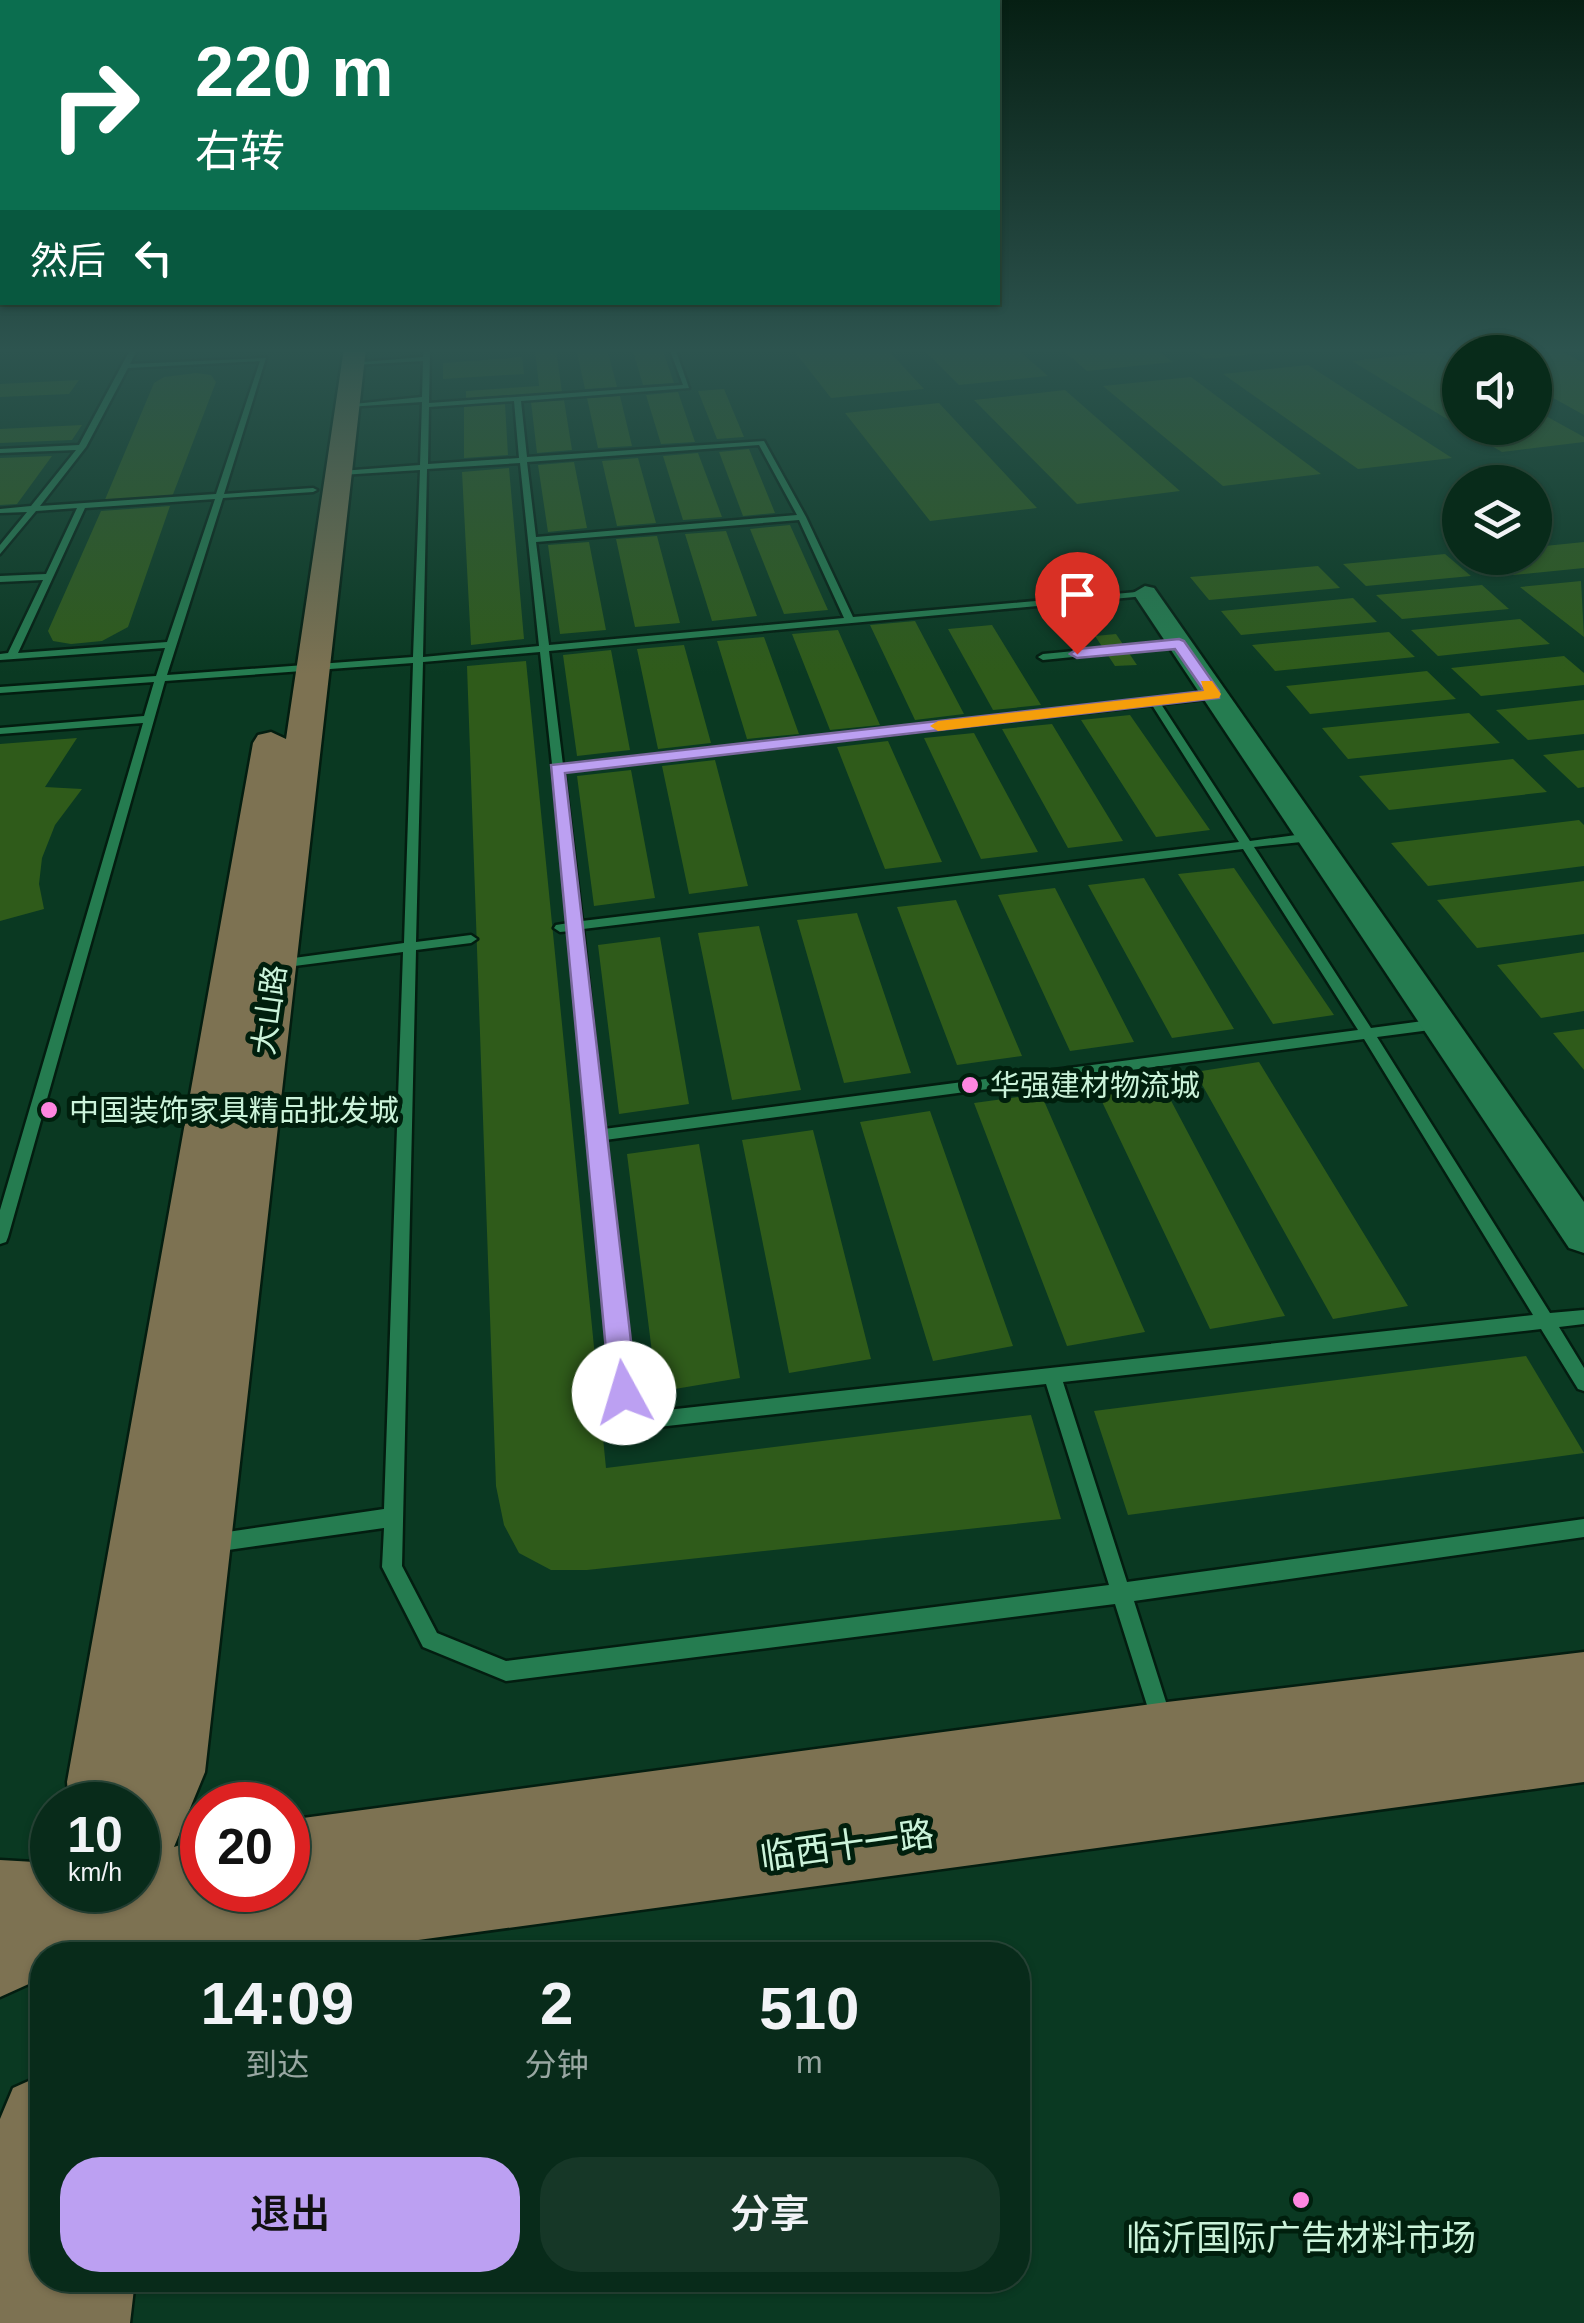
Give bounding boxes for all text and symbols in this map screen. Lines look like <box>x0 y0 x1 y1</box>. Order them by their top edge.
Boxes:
text: 220 m <box>195 33 393 111</box>
icon: right <box>30 40 160 170</box>
text: 右转 <box>195 126 285 177</box>
icon: left <box>126 230 181 285</box>
text: 然后 <box>30 240 106 282</box>
map controls <box>1442 335 1552 575</box>
button: sound <box>1442 335 1552 445</box>
button: layers <box>1442 465 1552 575</box>
pin <box>1035 552 1120 655</box>
icon: arrive <box>1050 567 1105 622</box>
street label: 大山路 <box>246 963 292 1057</box>
place label: 华强建材物流城 <box>990 1069 1200 1102</box>
marker: 华强建材物流城 <box>959 1074 981 1096</box>
place label: 中国装饰家具精品批发城 <box>69 1094 399 1127</box>
marker: 中国装饰家具精品批发城 <box>38 1099 60 1121</box>
position arrow <box>572 1341 676 1445</box>
speed limit sign: 20 <box>180 1782 310 1912</box>
text: 10 <box>67 1807 123 1863</box>
street label: 临西十一路 <box>758 1814 936 1876</box>
text: km/h <box>68 1858 122 1886</box>
text: 14:09 <box>201 1970 354 2037</box>
text: 2 <box>540 1970 573 2037</box>
text: 510 <box>759 1975 859 2042</box>
text: m <box>796 2044 823 2080</box>
text: 到达 <box>245 2047 309 2083</box>
text: 分钟 <box>525 2047 589 2083</box>
button: 退出 <box>60 2157 520 2272</box>
button: 分享 <box>540 2157 1000 2272</box>
marker: 临沂国际广告材料市场 <box>1290 2189 1312 2211</box>
place label: 临沂国际广告材料市场 <box>1126 2218 1476 2257</box>

